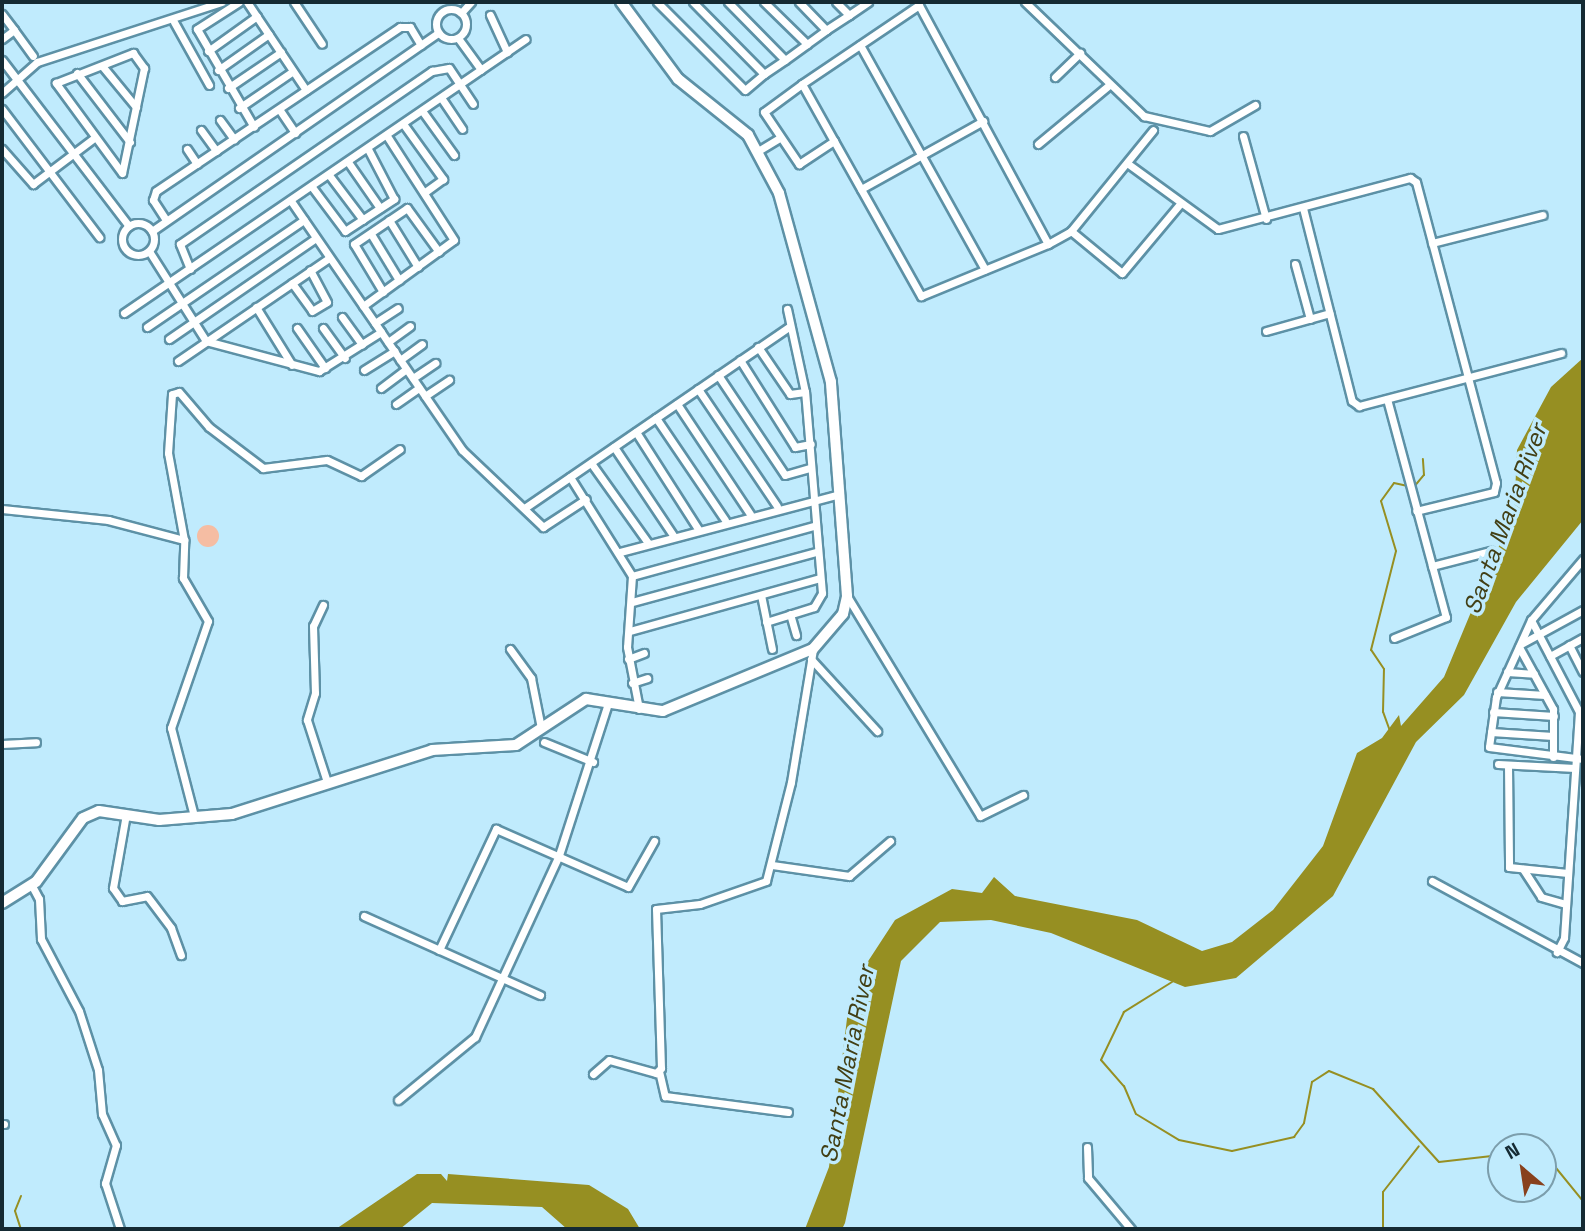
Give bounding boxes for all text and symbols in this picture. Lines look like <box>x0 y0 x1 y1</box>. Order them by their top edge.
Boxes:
water label: Santa Maria River <box>1457 420 1553 618</box>
water label: Santa Maria River <box>814 963 880 1165</box>
north arrow <box>1487 1133 1557 1203</box>
text: N <box>1501 1137 1524 1165</box>

